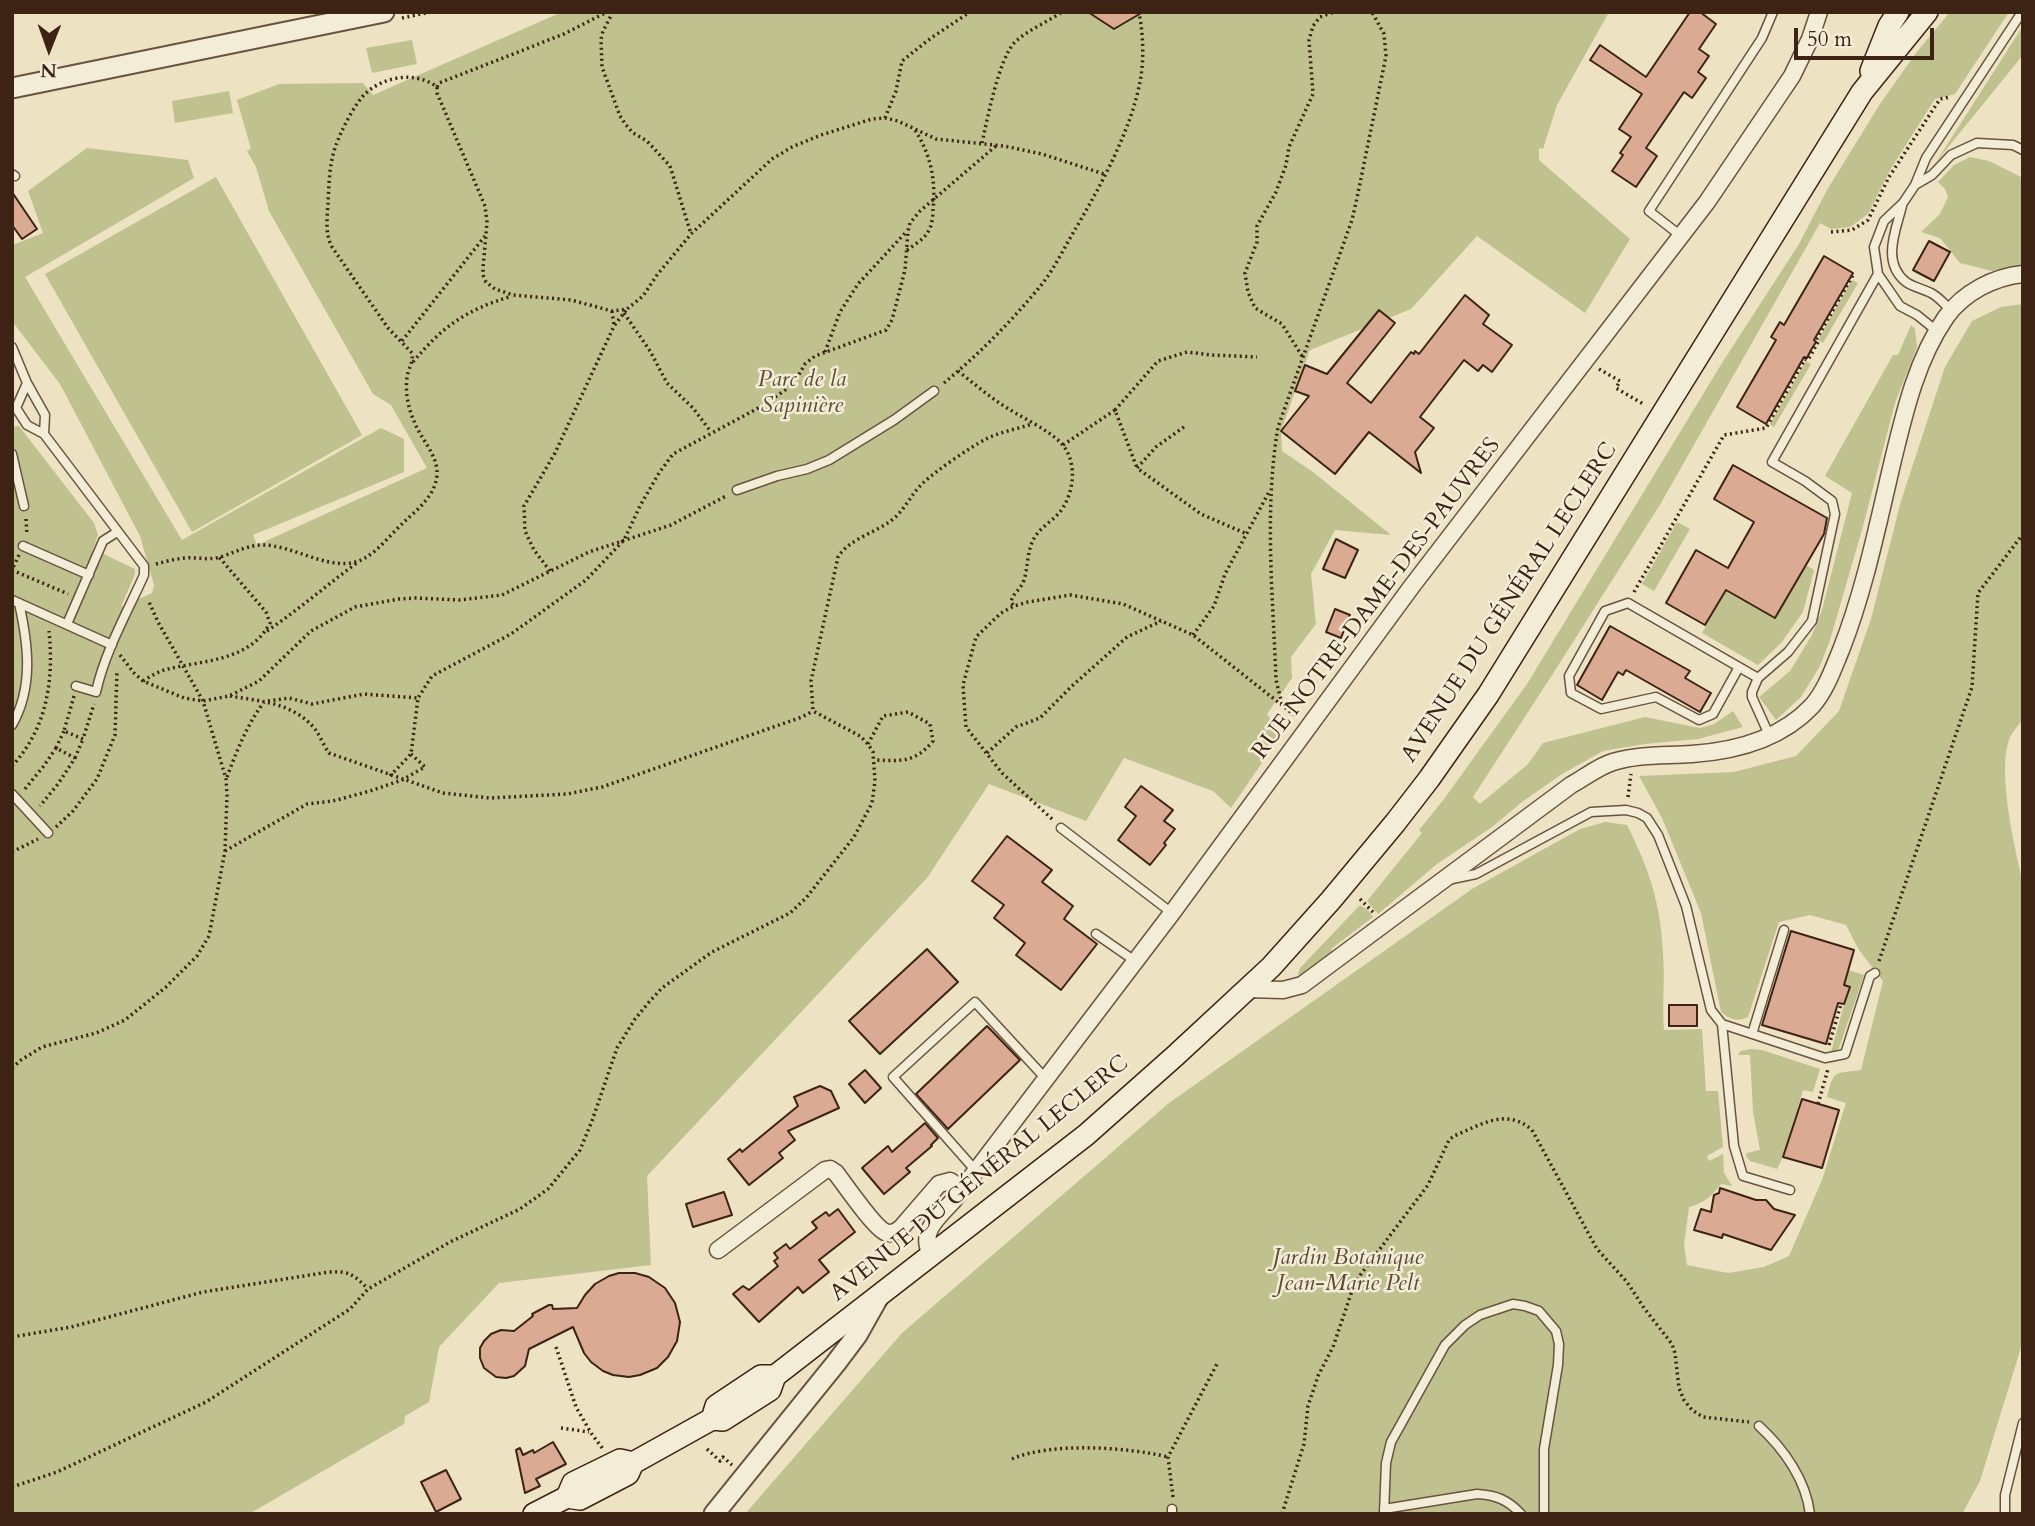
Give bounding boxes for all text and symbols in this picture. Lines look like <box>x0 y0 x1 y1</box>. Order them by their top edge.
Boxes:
north arrow <box>14 14 84 84</box>
scale bar <box>1797 14 1937 58</box>
text: 50 m <box>1807 25 1852 54</box>
text: N <box>40 57 57 83</box>
park label: Parc de la Sapinière <box>758 367 846 421</box>
street label: RUE NOTRE-DAME-DES-PAUVRES <box>1247 433 1507 765</box>
street label: AVENUE DU GÉNÉRAL LECLERC <box>1396 438 1624 768</box>
street label: AVENUE DU GÉNÉRAL LECLERC <box>825 1050 1135 1308</box>
park label: Jardin Botanique Jean-Marie Pelt <box>1273 1245 1423 1299</box>

